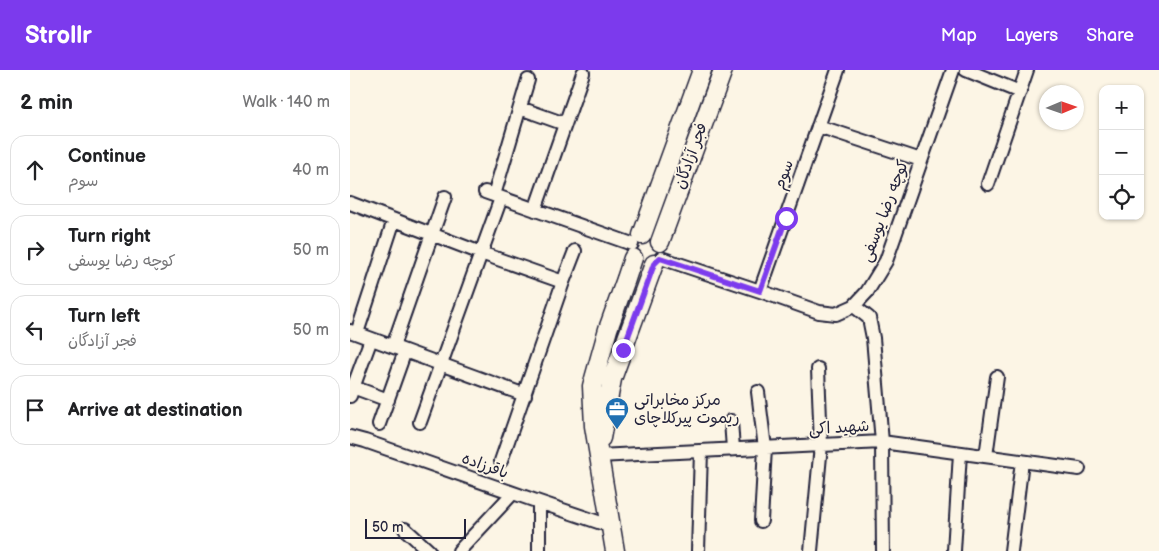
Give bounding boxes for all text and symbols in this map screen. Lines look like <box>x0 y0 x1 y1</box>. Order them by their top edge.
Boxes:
text: Strollr <box>25 21 92 50</box>
text: Map <box>941 25 977 46</box>
text: Layers <box>1005 25 1058 46</box>
text: Share <box>1086 25 1134 46</box>
north arrow <box>1039 85 1084 130</box>
map controls <box>1099 85 1144 220</box>
button: + <box>1099 85 1144 130</box>
text: 2 min <box>20 90 73 115</box>
text: Walk · 140 m <box>243 93 330 112</box>
street label: فجر آزادگان <box>669 120 712 192</box>
button: − <box>1099 130 1144 175</box>
text: Continue <box>68 145 146 168</box>
icon: ahead <box>21 156 49 184</box>
street label: کوچه رضا یوسفی <box>857 157 913 265</box>
street label: سوم <box>770 158 800 193</box>
text: 40 m <box>292 161 329 180</box>
text: سوم <box>68 172 98 191</box>
button: locate <box>1099 175 1144 220</box>
route start <box>775 207 798 230</box>
text: Turn right <box>68 225 151 248</box>
icon: right <box>21 236 49 264</box>
text: 50 m <box>293 241 329 260</box>
text: کوچه رضا یوسفی <box>68 252 176 271</box>
text: Turn left <box>68 305 140 328</box>
icon: left <box>21 316 49 344</box>
text: 50 m <box>293 321 329 340</box>
text: فجر آزادگان <box>68 332 137 351</box>
route end <box>612 339 635 362</box>
place label: مرکز مخابراتی ریموت پیرکلاچای <box>634 391 740 428</box>
icon: arrive <box>21 396 49 424</box>
office icon: مرکز مخابراتی ریموت پیرکلاچای <box>604 396 630 430</box>
text: Arrive at destination <box>68 399 243 422</box>
street label: شهید اکی <box>808 417 870 439</box>
street label: باقرزاده <box>459 449 511 483</box>
scale bar <box>365 516 466 539</box>
text: 50 m <box>372 519 404 536</box>

